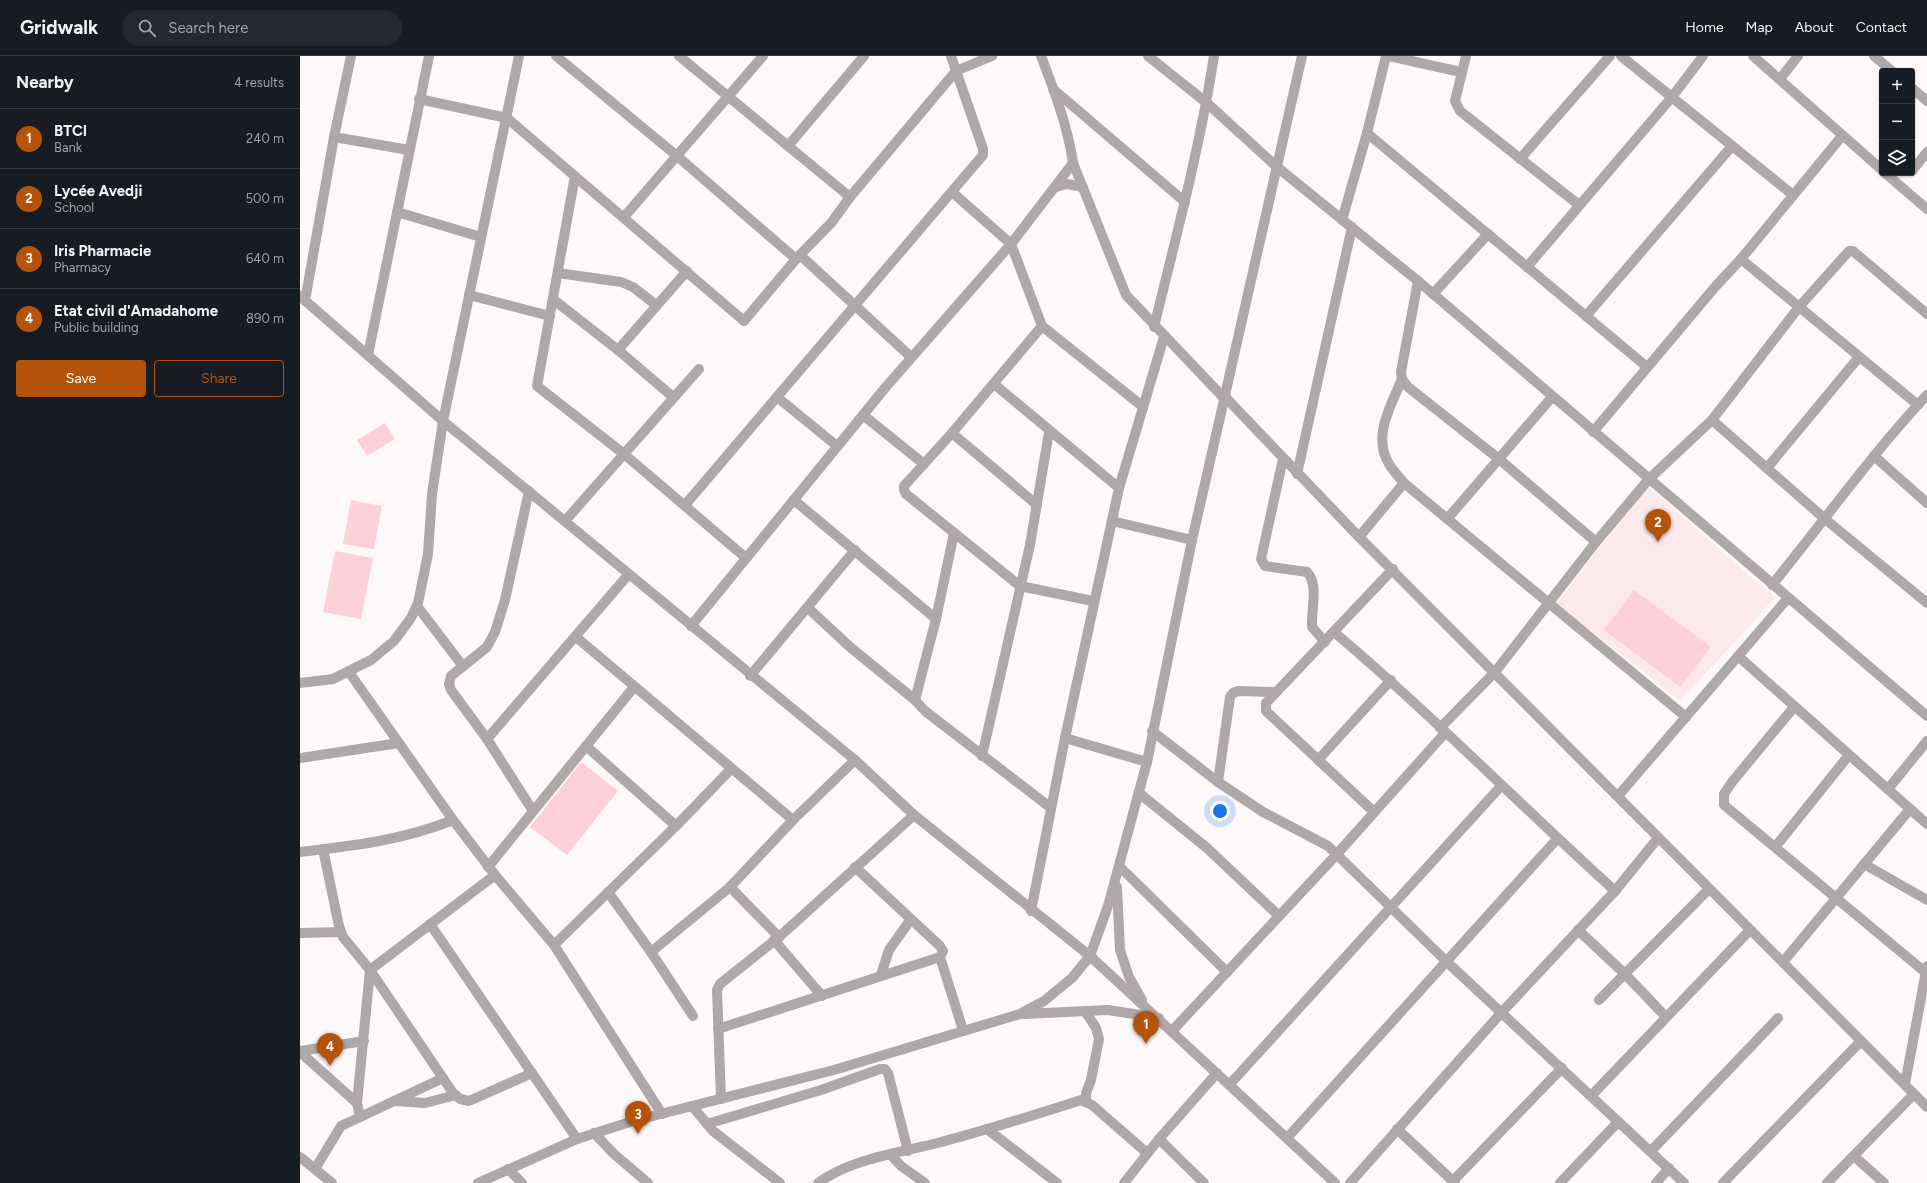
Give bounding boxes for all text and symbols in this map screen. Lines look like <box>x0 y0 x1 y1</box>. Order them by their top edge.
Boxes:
search box <box>122 10 402 46</box>
text: Gridwalk <box>20 16 98 39</box>
icon: search <box>136 17 158 39</box>
text: Search here <box>168 19 248 37</box>
text: Home <box>1685 19 1724 36</box>
text: Map <box>1746 19 1773 36</box>
text: About <box>1795 19 1834 36</box>
text: Contact <box>1856 19 1907 36</box>
map controls <box>1879 68 1915 176</box>
button: + <box>1879 68 1915 104</box>
text: Nearby <box>16 72 74 92</box>
text: 4 results <box>234 75 284 90</box>
button: − <box>1879 104 1915 140</box>
text: BTCI <box>54 122 87 140</box>
text: 1 <box>26 131 32 146</box>
text: 240 m <box>246 131 284 146</box>
text: Bank <box>54 140 82 155</box>
button: layers <box>1879 140 1915 176</box>
text: Lycée Avedji <box>54 182 142 200</box>
text: 2 <box>25 191 33 206</box>
text: 500 m <box>246 191 284 206</box>
text: School <box>54 200 94 215</box>
text: Iris Pharmacie <box>54 242 151 260</box>
text: 3 <box>25 251 33 266</box>
text: 640 m <box>246 251 284 266</box>
text: Pharmacy <box>54 260 111 275</box>
text: Etat civil d'Amadahome <box>54 302 218 320</box>
text: 4 <box>25 311 33 326</box>
text: 890 m <box>246 311 284 326</box>
text: Public building <box>54 320 139 335</box>
button: Save <box>16 360 146 397</box>
button: Share <box>154 360 284 397</box>
pin: 2 <box>1645 509 1671 542</box>
your location <box>1210 801 1230 821</box>
pin: 1 <box>1133 1011 1159 1044</box>
pin: 4 <box>317 1033 343 1066</box>
pin: 3 <box>625 1101 651 1134</box>

